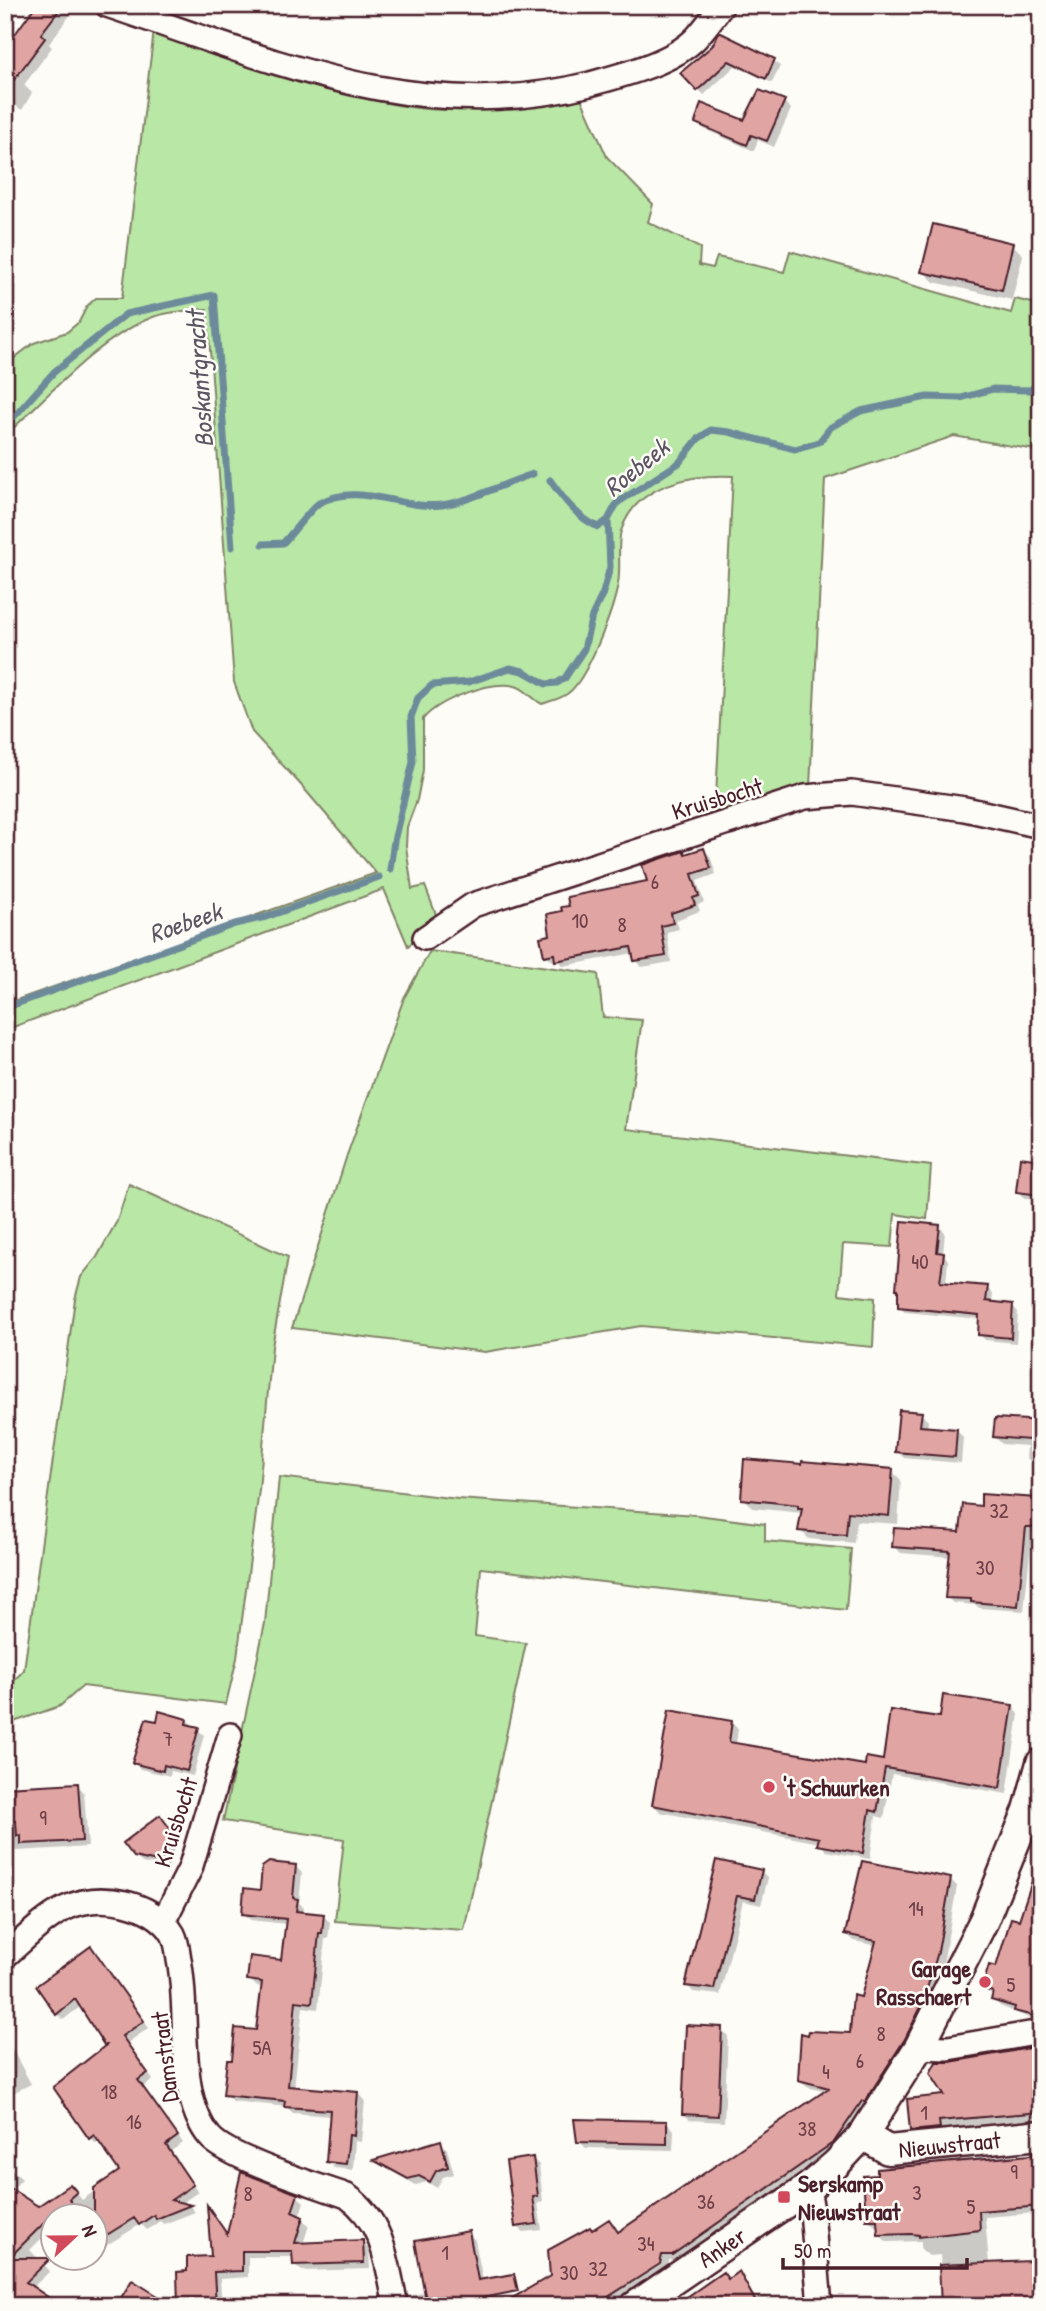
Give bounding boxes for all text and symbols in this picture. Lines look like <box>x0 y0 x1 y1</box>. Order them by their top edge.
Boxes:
water label: Boskantgracht <box>176 305 222 449</box>
water label: Roebeek <box>596 428 678 504</box>
street label: Kruisbocht <box>668 769 767 827</box>
house number: 6 <box>651 867 659 896</box>
water label: Roebeek <box>144 893 228 951</box>
house number: 10 <box>571 906 589 935</box>
house number: 8 <box>617 910 627 939</box>
house number: 40 <box>911 1247 929 1276</box>
house number: 32 <box>989 1496 1009 1525</box>
house number: 30 <box>976 1553 994 1582</box>
house number: 7 <box>163 1724 173 1753</box>
place label: 't Schuurken <box>783 1771 890 1803</box>
street label: Kruisbocht <box>145 1772 205 1871</box>
marker: 't Schuurken <box>761 1779 777 1795</box>
house number: 9 <box>39 1803 47 1832</box>
house number: 14 <box>908 1894 924 1923</box>
place label: Garage Rasschaert <box>876 1952 972 2012</box>
house number: 5 <box>1007 1970 1016 1999</box>
marker: Garage Rasschaert <box>977 1974 993 1990</box>
street label: Damstraat <box>142 2009 185 2104</box>
house number: 8 <box>876 2019 886 2048</box>
house number: 5A <box>252 2033 272 2062</box>
house number: 6 <box>856 2046 864 2075</box>
house number: 4 <box>822 2057 830 2086</box>
house number: 18 <box>101 2077 117 2106</box>
house number: 1 <box>920 2098 928 2127</box>
house number: 16 <box>126 2107 142 2136</box>
house number: 38 <box>798 2114 816 2143</box>
street label: Nieuwstraat <box>897 2123 1003 2165</box>
house number: 9 <box>1010 2157 1018 2186</box>
place label: Serskamp Nieuwstraat <box>798 2167 901 2227</box>
house number: 3 <box>912 2178 922 2207</box>
house number: 8 <box>243 2179 253 2208</box>
house number: 36 <box>697 2187 715 2216</box>
marker: Serskamp Nieuwstraat <box>776 2189 792 2205</box>
house number: 5 <box>967 2192 976 2221</box>
north arrow <box>38 2202 108 2272</box>
street label: Anker <box>692 2219 752 2275</box>
text: N <box>76 2221 104 2240</box>
scale bar <box>783 2227 967 2271</box>
house number: 34 <box>637 2229 655 2258</box>
text: 50 m <box>794 2236 831 2265</box>
house number: 1 <box>441 2238 449 2267</box>
house number: 32 <box>588 2254 608 2283</box>
house number: 30 <box>560 2258 578 2287</box>

